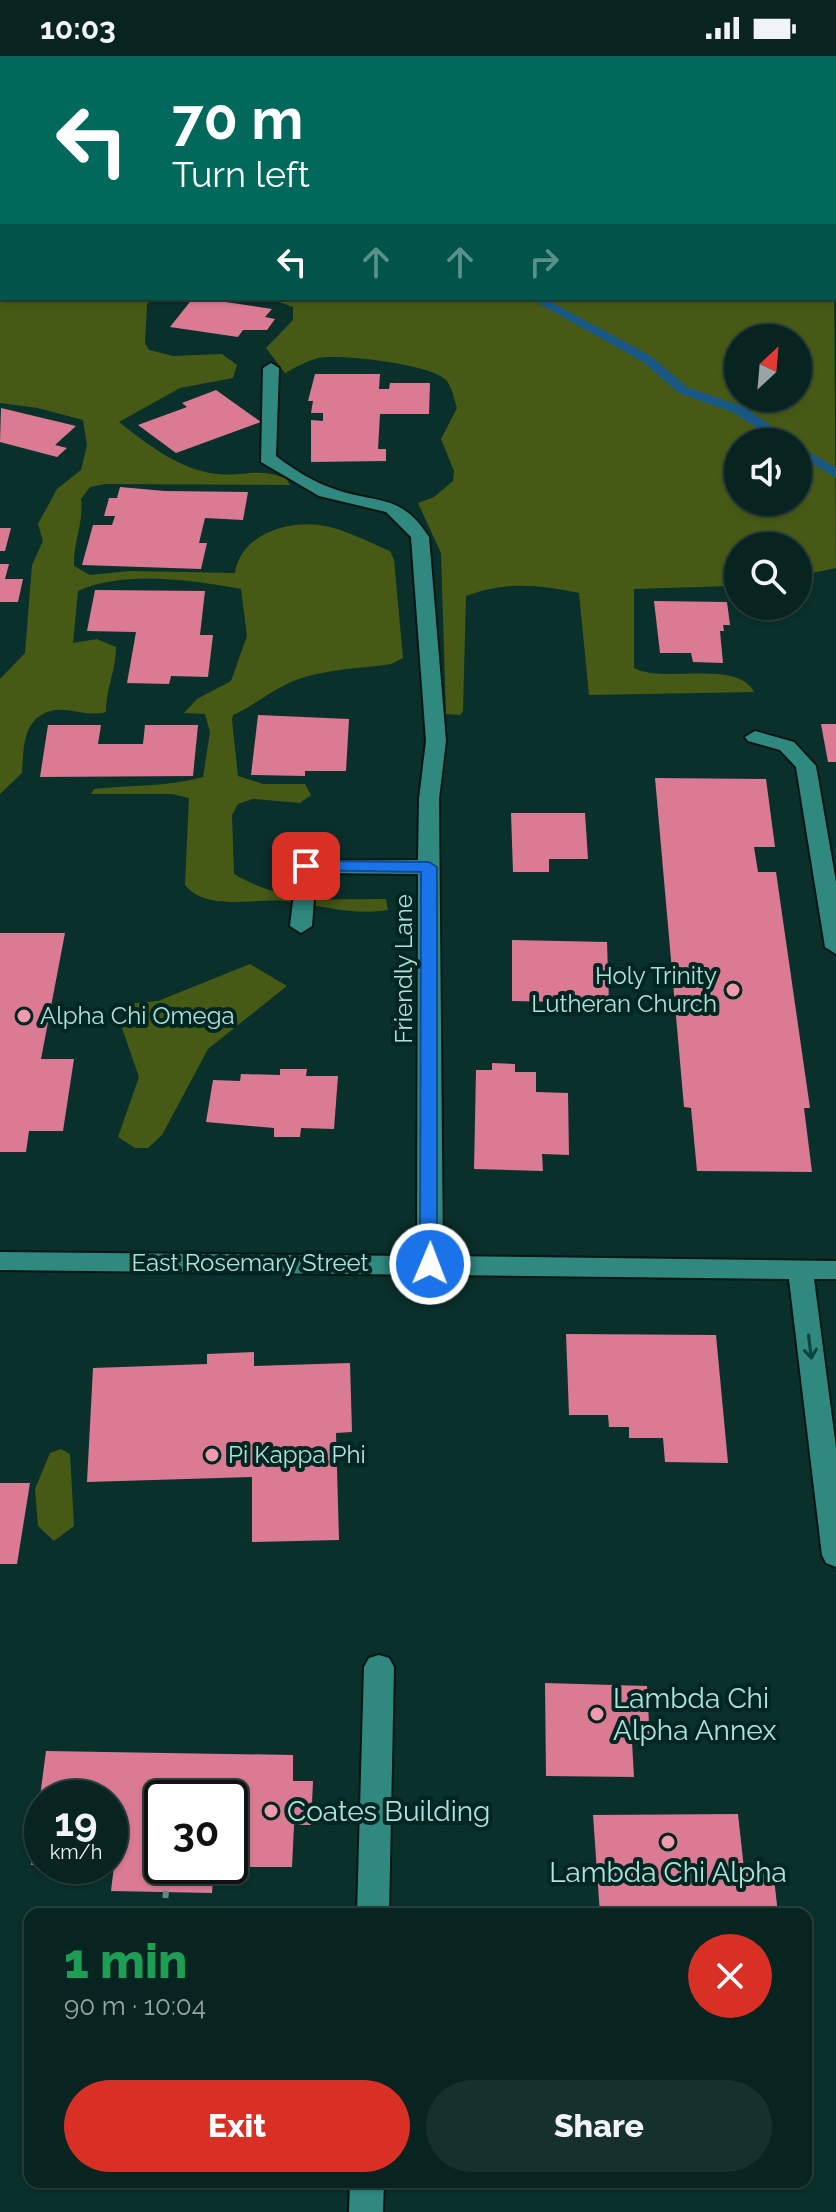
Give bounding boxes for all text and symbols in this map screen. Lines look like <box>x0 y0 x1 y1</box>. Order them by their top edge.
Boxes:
text: 10:03 <box>40 11 116 46</box>
text: 70 m <box>172 86 303 152</box>
icon: left <box>40 88 144 192</box>
text: Turn left <box>172 153 310 195</box>
icon: left <box>270 240 314 284</box>
icon: ahead <box>354 240 398 284</box>
icon: ahead <box>438 240 482 284</box>
icon: right <box>522 240 566 284</box>
north arrow <box>724 324 812 412</box>
map controls <box>724 324 812 620</box>
button: sound <box>724 428 812 516</box>
button: search <box>724 532 812 620</box>
pin <box>272 832 340 900</box>
icon: arrive <box>284 844 328 888</box>
street label: Friendly Lane <box>389 894 418 1044</box>
place label: Holy Trinity Lutheran Church <box>531 961 717 1018</box>
marker: Holy Trinity Lutheran Church <box>724 981 742 999</box>
place label: Alpha Chi Omega <box>40 1001 235 1030</box>
marker: Alpha Chi Omega <box>15 1007 33 1025</box>
position arrow <box>388 1222 472 1306</box>
street label: East Rosemary Street <box>131 1248 369 1277</box>
one-way arrow <box>803 1334 818 1359</box>
place label: Pi Kappa Phi <box>228 1440 366 1469</box>
marker: Pi Kappa Phi <box>203 1446 221 1464</box>
place label: Lambda Chi Alpha Annex <box>613 1682 776 1747</box>
marker: Lambda Chi Alpha Annex <box>588 1705 606 1723</box>
speed limit sign: 30 <box>144 1780 248 1884</box>
place label: Coates Building <box>287 1795 490 1828</box>
text: 19 <box>54 1798 98 1845</box>
marker: Coates Building <box>262 1802 280 1820</box>
marker: Lambda Chi Alpha <box>659 1833 677 1851</box>
text: km/h <box>50 1840 102 1864</box>
place label: Lambda Chi Alpha <box>549 1856 787 1889</box>
text: 1 min <box>64 1933 187 1989</box>
button: close <box>688 1934 772 2018</box>
text: 90 m · 10:04 <box>64 1991 206 2021</box>
button: Exit <box>64 2080 410 2172</box>
button: Share <box>426 2080 772 2172</box>

